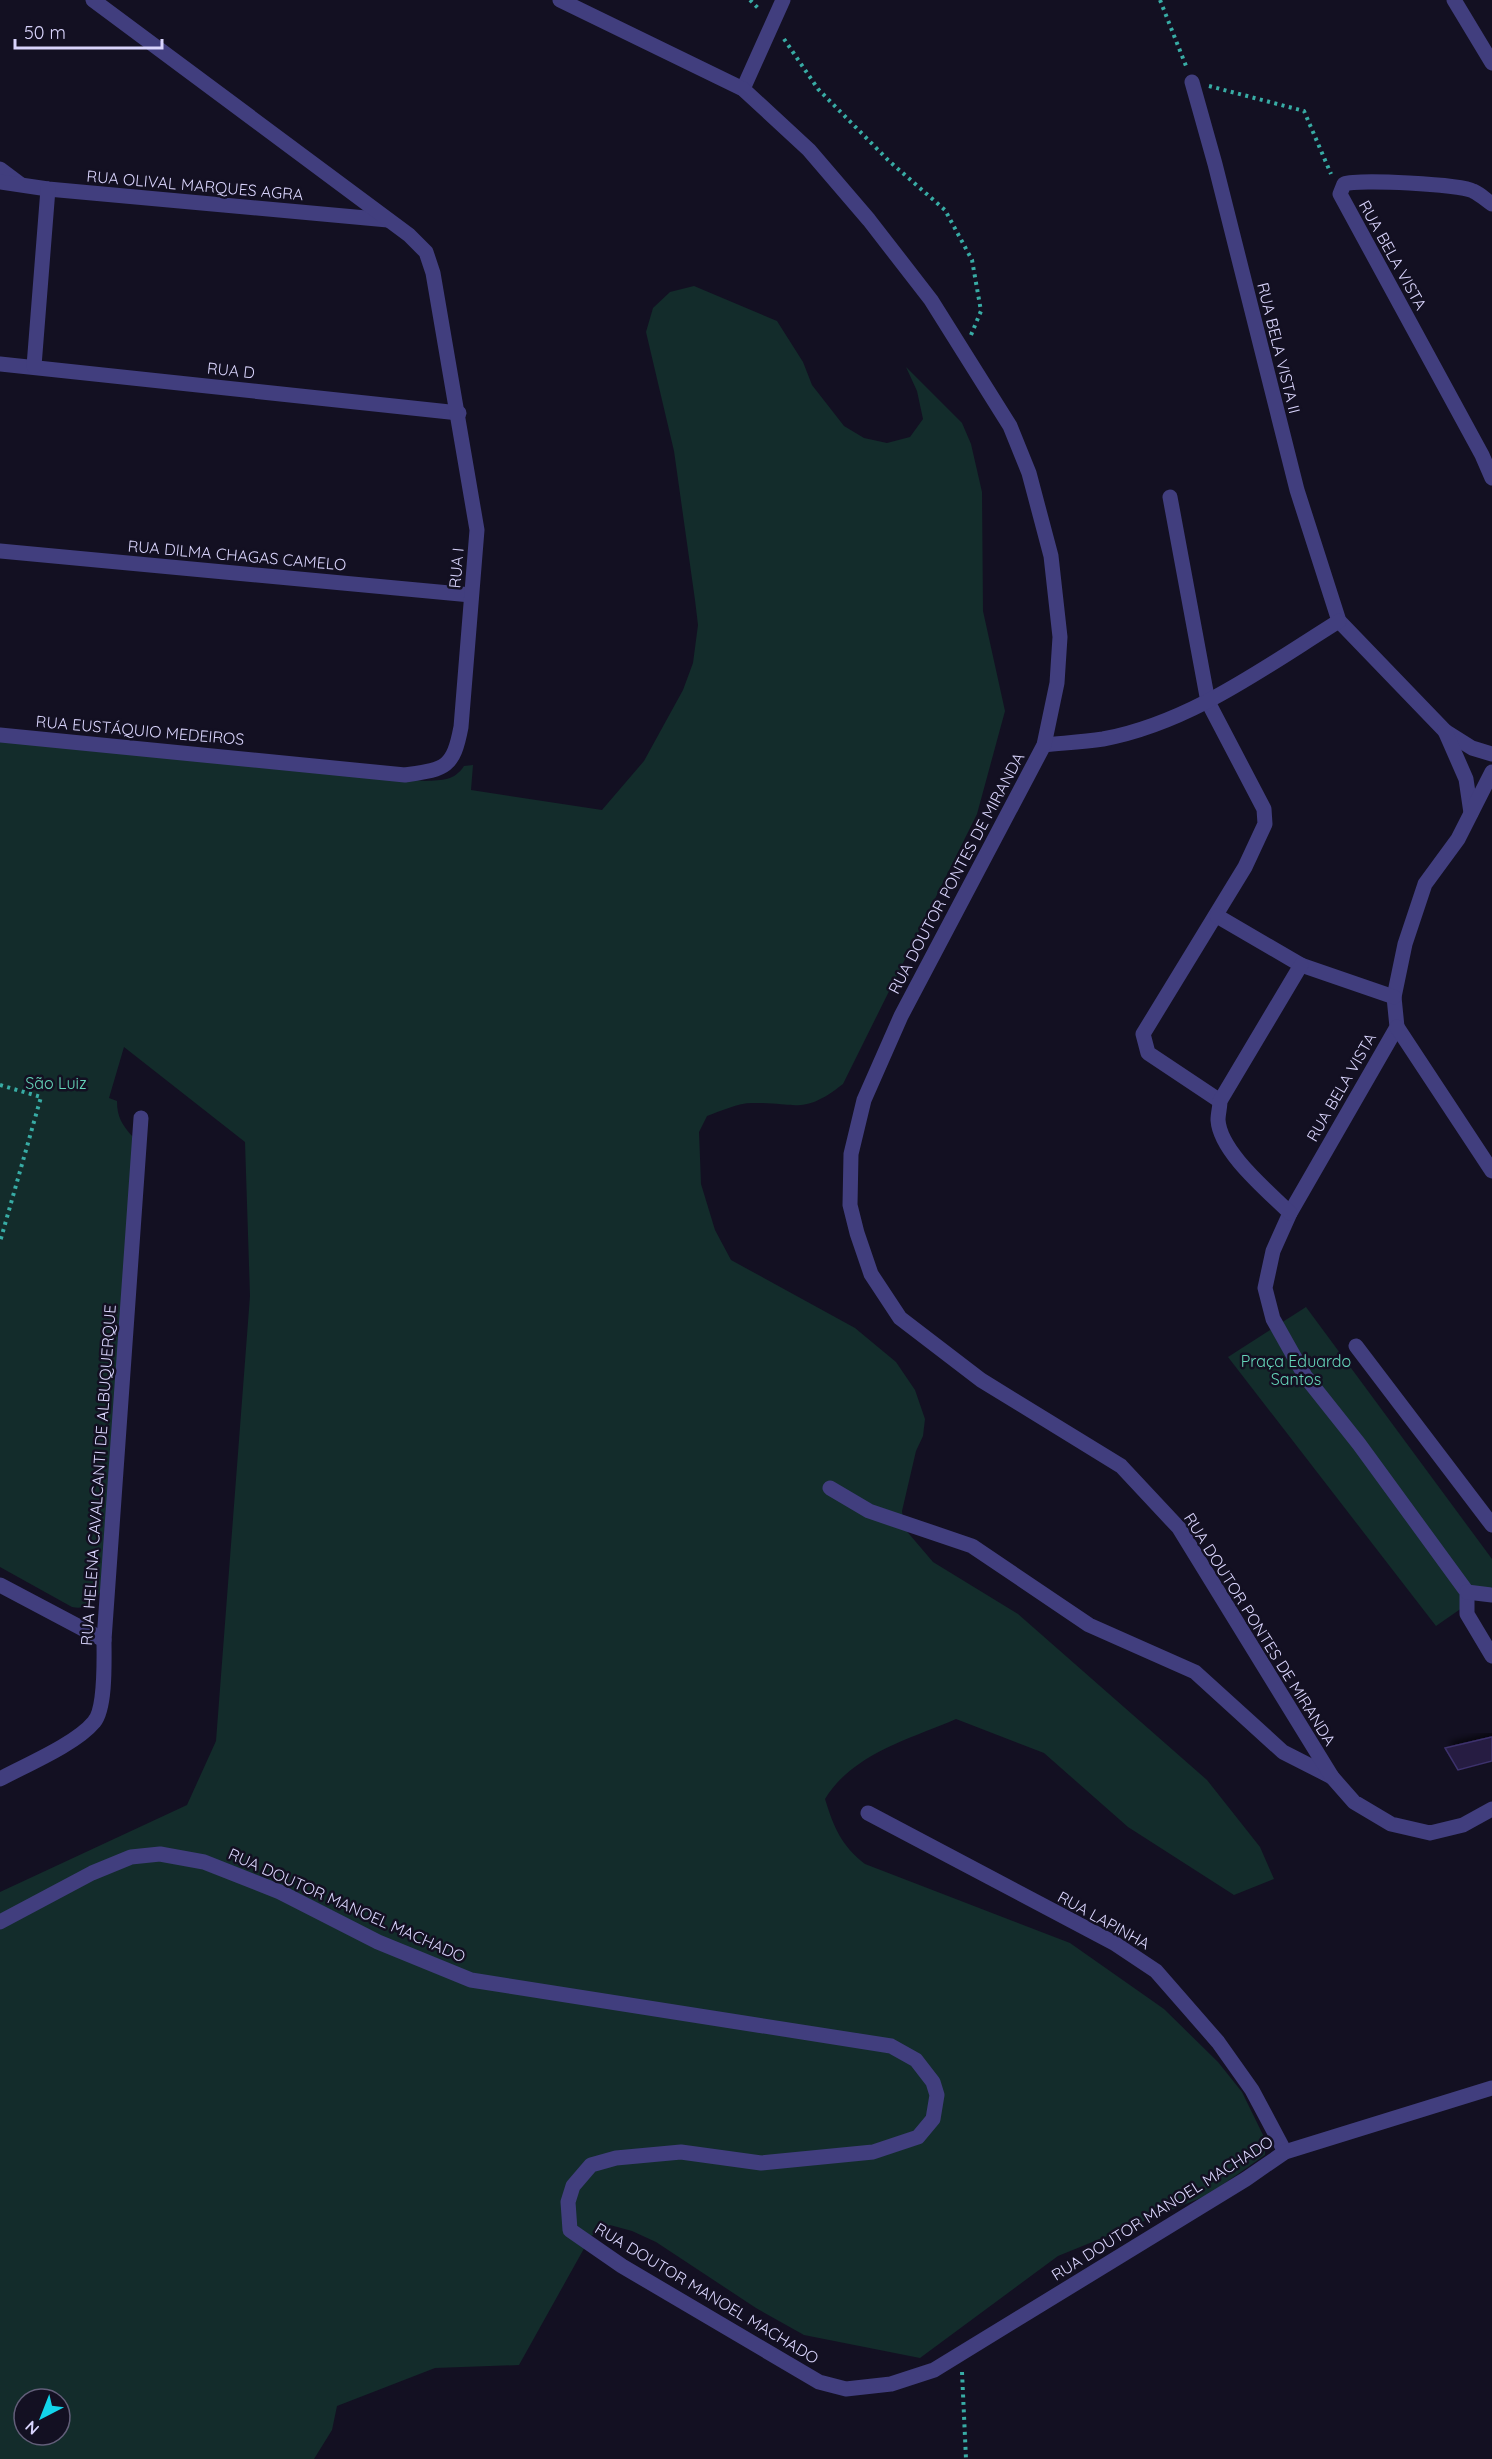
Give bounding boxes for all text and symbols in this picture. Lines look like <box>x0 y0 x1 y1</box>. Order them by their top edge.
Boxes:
scale bar <box>15 12 162 50</box>
text: 50 m <box>24 21 66 44</box>
street label: RUA OLIVAL MARQUES AGRA <box>86 166 304 204</box>
street label: RUA BELA VISTA <box>1355 197 1431 313</box>
street label: RUA BELA VISTA II <box>1253 280 1305 416</box>
street label: RUA D <box>206 358 256 382</box>
street label: RUA DILMA CHAGAS CAMELO <box>127 535 347 575</box>
street label: RUA I <box>444 547 468 589</box>
street label: RUA EUSTÁQUIO MEDEIROS <box>35 711 245 749</box>
street label: RUA DOUTOR PONTES DE MIRANDA <box>884 749 1028 997</box>
street label: RUA BELA VISTA <box>1302 1029 1380 1145</box>
park label: São Luiz <box>25 1073 87 1093</box>
street label: RUA HELENA CAVALCANTI DE ALBUQUERQUE <box>76 1304 120 1646</box>
park label: Praça Eduardo Santos <box>1241 1351 1351 1389</box>
street label: RUA DOUTOR PONTES DE MIRANDA <box>1180 1509 1340 1749</box>
street label: RUA DOUTOR MANOEL MACHADO <box>225 1843 469 1967</box>
street label: RUA LAPINHA <box>1054 1886 1154 1954</box>
street label: RUA DOUTOR MANOEL MACHADO <box>1048 2131 1276 2285</box>
street label: RUA DOUTOR MANOEL MACHADO <box>591 2218 823 2368</box>
north arrow <box>12 2387 72 2447</box>
text: N <box>21 2417 43 2440</box>

